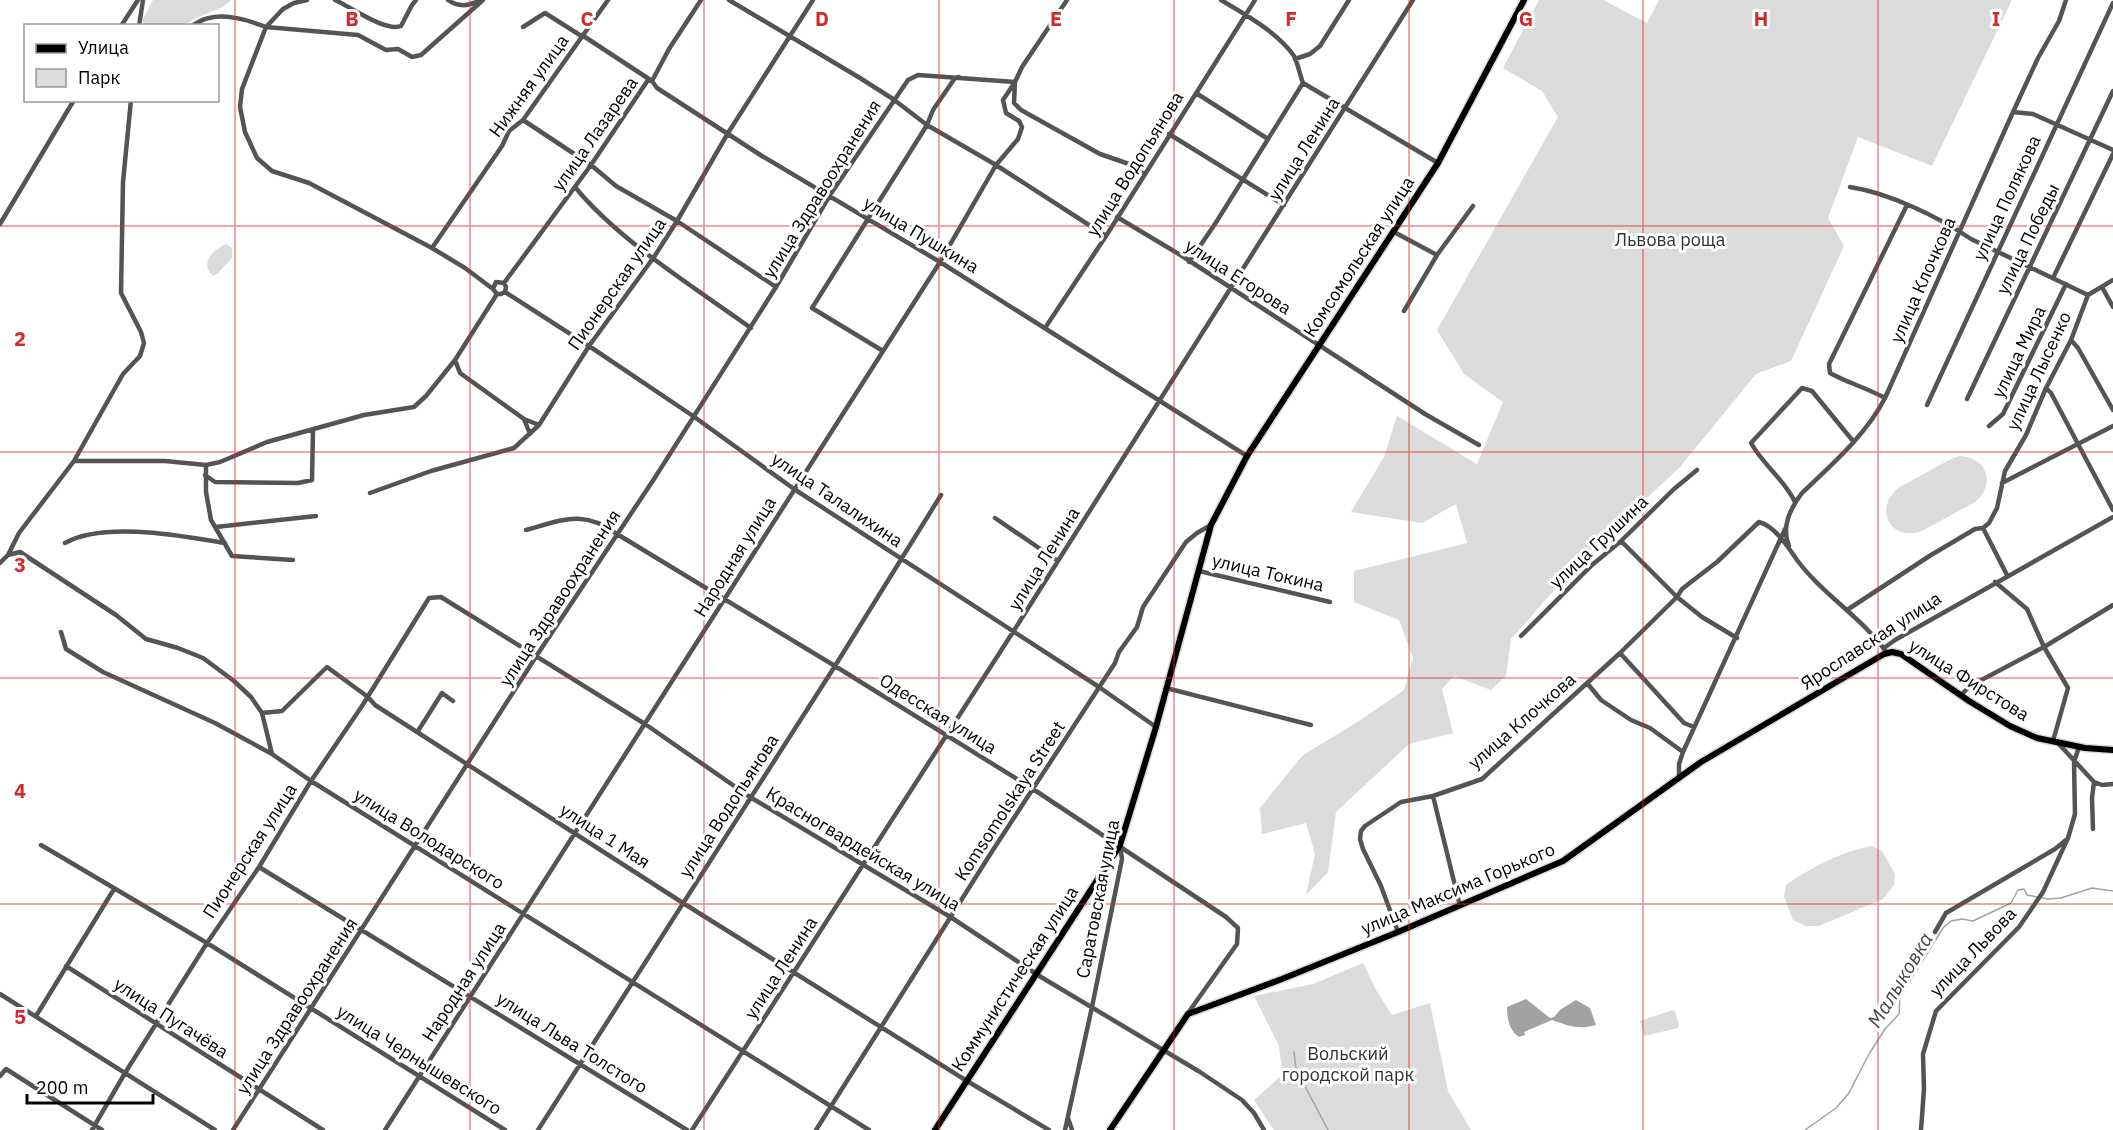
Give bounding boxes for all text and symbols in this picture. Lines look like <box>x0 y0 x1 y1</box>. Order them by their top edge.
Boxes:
text: B <box>345 5 359 32</box>
text: C <box>580 5 594 32</box>
text: D <box>815 5 829 32</box>
text: E <box>1050 5 1062 32</box>
text: F <box>1285 5 1297 32</box>
text: G <box>1519 5 1533 32</box>
text: H <box>1754 5 1768 32</box>
text: I <box>1992 5 2000 32</box>
legend <box>24 24 219 102</box>
street label: Нижняя улица <box>484 30 574 141</box>
text: Улица <box>78 36 129 59</box>
text: Парк <box>78 66 121 89</box>
street label: улица Лазарева <box>547 72 643 195</box>
street label: улица Водопьянова <box>1081 87 1189 240</box>
street label: улица Ленина <box>1263 92 1345 205</box>
street label: улица Здравоохранения <box>757 95 886 282</box>
street label: улица Полякова <box>1967 131 2046 264</box>
street label: Комсомольская улица <box>1298 172 1419 342</box>
street label: улица Победы <box>1991 180 2064 298</box>
street label: улица Пушкина <box>859 191 983 278</box>
street label: Пионерская улица <box>562 213 671 354</box>
street label: улица Клочкова <box>1885 213 1961 346</box>
park label: Львова роща <box>1615 228 1726 251</box>
street label: улица Егорова <box>1181 234 1296 320</box>
street label: улица Мира <box>1986 302 2051 401</box>
street label: улица Лысенко <box>2001 308 2076 434</box>
text: 2 <box>14 325 26 352</box>
street label: улица Талалихина <box>767 447 908 552</box>
street label: улица Грушина <box>1545 490 1653 593</box>
street label: Народная улица <box>688 492 781 621</box>
street label: улица Ленина <box>1003 502 1085 615</box>
street label: улица Здравоохранения <box>494 505 625 690</box>
street label: улица Токина <box>1210 548 1327 597</box>
text: 3 <box>14 551 26 578</box>
street label: Ярославская улица <box>1796 586 1946 695</box>
street label: улица Фирстова <box>1905 633 2034 726</box>
street label: улица Клочкова <box>1463 667 1581 774</box>
street label: Одесская улица <box>875 668 1002 759</box>
street label: Komsomolskaya Street <box>949 716 1070 885</box>
street label: улица Водопьянова <box>674 729 784 882</box>
text: 4 <box>14 777 26 804</box>
street label: Пионерская улица <box>197 779 302 922</box>
street label: Красногвардейская улица <box>762 781 965 916</box>
street label: улица Володарского <box>350 783 509 894</box>
street label: улица 1 Мая <box>556 798 655 873</box>
street label: Саратовская улица <box>1071 817 1124 980</box>
street label: улица Максима Горького <box>1357 837 1558 940</box>
street label: Коммунистическая улица <box>946 881 1083 1076</box>
street label: улица Львова <box>1924 902 2021 1001</box>
street label: улица Ленина <box>739 912 822 1023</box>
street label: улица Здравоохранения <box>231 913 362 1098</box>
street label: Народная улица <box>416 917 511 1046</box>
water label: Малыковка <box>1861 927 1939 1032</box>
street label: улица Пугачёва <box>110 972 233 1063</box>
street label: улица Льва Толстого <box>492 987 652 1098</box>
street label: улица Чернышевского <box>332 999 506 1120</box>
text: 5 <box>14 1003 26 1030</box>
park label: Вольский городской парк <box>1282 1042 1414 1086</box>
scale bar <box>27 1067 153 1105</box>
text: 200 m <box>36 1076 88 1099</box>

